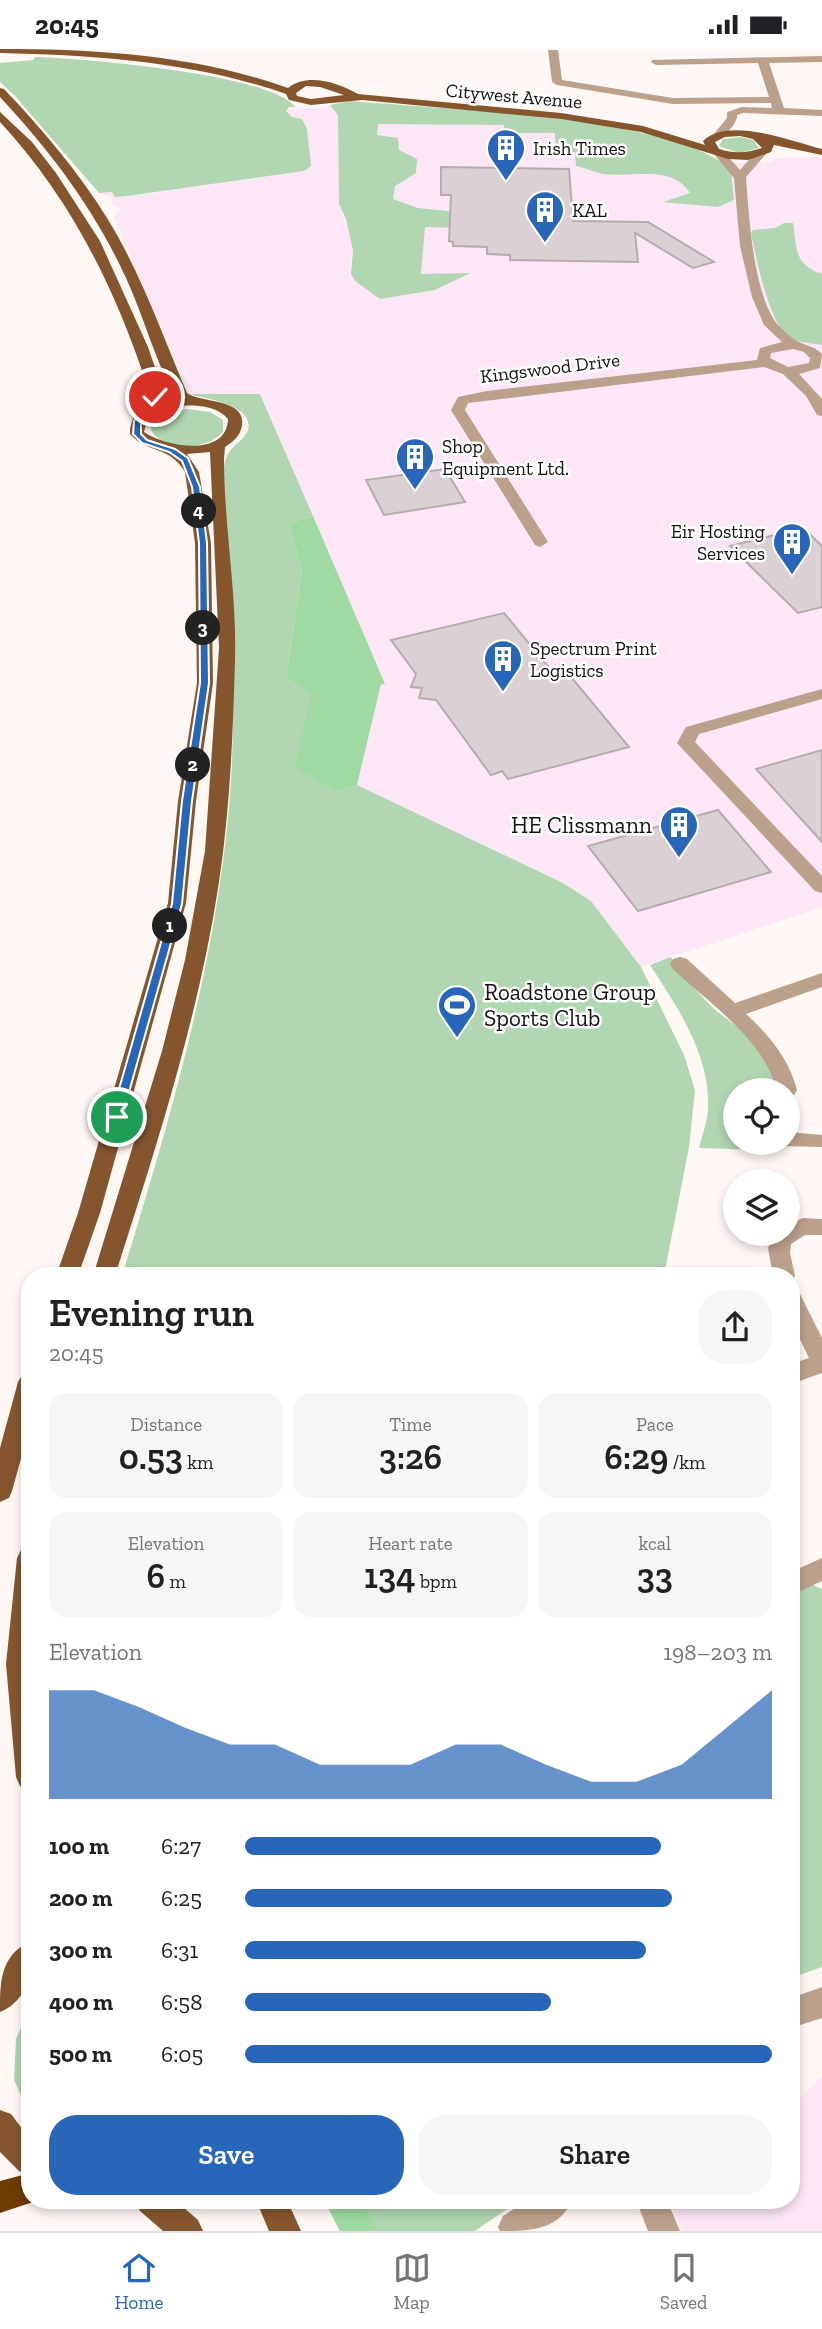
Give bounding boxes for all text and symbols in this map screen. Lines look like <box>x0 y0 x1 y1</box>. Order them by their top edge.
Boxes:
text: 20:45 <box>35 9 99 41</box>
street label: Citywest Avenue <box>445 79 583 113</box>
building icon: Irish Times <box>485 127 527 182</box>
place label: Irish Times <box>533 137 626 160</box>
building icon: KAL <box>524 189 566 244</box>
place label: KAL <box>572 199 608 222</box>
street label: Kingswood Drive <box>479 348 621 388</box>
pin <box>125 367 185 427</box>
icon: check <box>136 378 174 416</box>
place label: Shop Equipment Ltd. <box>442 435 569 480</box>
building icon: Shop Equipment Ltd. <box>394 436 436 491</box>
pin: 4 <box>182 493 216 529</box>
text: 4 <box>193 499 204 522</box>
place label: Eir Hosting Services <box>671 520 766 565</box>
building icon: Eir Hosting Services <box>771 521 813 576</box>
pin: 3 <box>186 611 220 645</box>
text: 3 <box>197 616 208 639</box>
place label: Spectrum Print Logistics <box>530 637 657 682</box>
building icon: Spectrum Print Logistics <box>482 638 524 693</box>
pin: 2 <box>176 747 210 783</box>
text: 2 <box>187 753 198 776</box>
building icon: HE Clissmann <box>658 804 700 859</box>
place label: HE Clissmann <box>511 811 652 839</box>
pin: 1 <box>152 909 188 943</box>
text: 1 <box>166 914 173 937</box>
place label: Roadstone Group Sports Club <box>484 978 656 1032</box>
sports icon: Roadstone Group Sports Club <box>436 984 478 1039</box>
map controls <box>723 1078 800 1246</box>
button: locate <box>723 1078 800 1155</box>
pin <box>87 1087 147 1147</box>
icon: arrive <box>98 1098 136 1136</box>
button: layers <box>723 1169 800 1246</box>
text: Evening run <box>49 1290 254 1336</box>
button: share <box>698 1290 772 1364</box>
text: 20:45 <box>49 1339 103 1367</box>
text: Distance <box>130 1413 202 1436</box>
text: Time <box>389 1413 432 1436</box>
text: Pace <box>636 1413 674 1436</box>
text: 0.53 <box>119 1436 183 1478</box>
text: 3:26 <box>379 1436 442 1478</box>
text: 6:29 <box>604 1436 668 1478</box>
text: km <box>183 1451 214 1474</box>
text: /km <box>668 1451 705 1474</box>
text: Elevation <box>128 1532 205 1555</box>
text: Heart rate <box>368 1532 453 1555</box>
text: kcal <box>639 1532 671 1555</box>
text: 6 <box>146 1555 165 1597</box>
text: 134 <box>364 1555 416 1597</box>
text: 33 <box>637 1555 673 1597</box>
text: m <box>165 1570 186 1593</box>
text: bpm <box>416 1570 457 1593</box>
text: Elevation <box>49 1638 142 1666</box>
text: 198–203 m <box>663 1638 772 1666</box>
text: 100 m <box>49 1832 109 1860</box>
text: 6:27 <box>161 1832 201 1860</box>
text: 200 m <box>49 1884 112 1912</box>
text: 6:25 <box>161 1884 202 1912</box>
text: 300 m <box>49 1936 112 1964</box>
text: 6:31 <box>161 1936 198 1964</box>
text: 400 m <box>49 1988 113 2016</box>
text: 6:58 <box>161 1988 203 2016</box>
text: 500 m <box>49 2040 112 2068</box>
text: 6:05 <box>161 2040 203 2068</box>
button: Save <box>49 2115 404 2195</box>
button: Share <box>418 2115 772 2195</box>
tab: Home <box>115 2249 164 2314</box>
tab: Map <box>393 2249 431 2314</box>
tab: Saved <box>660 2249 707 2314</box>

